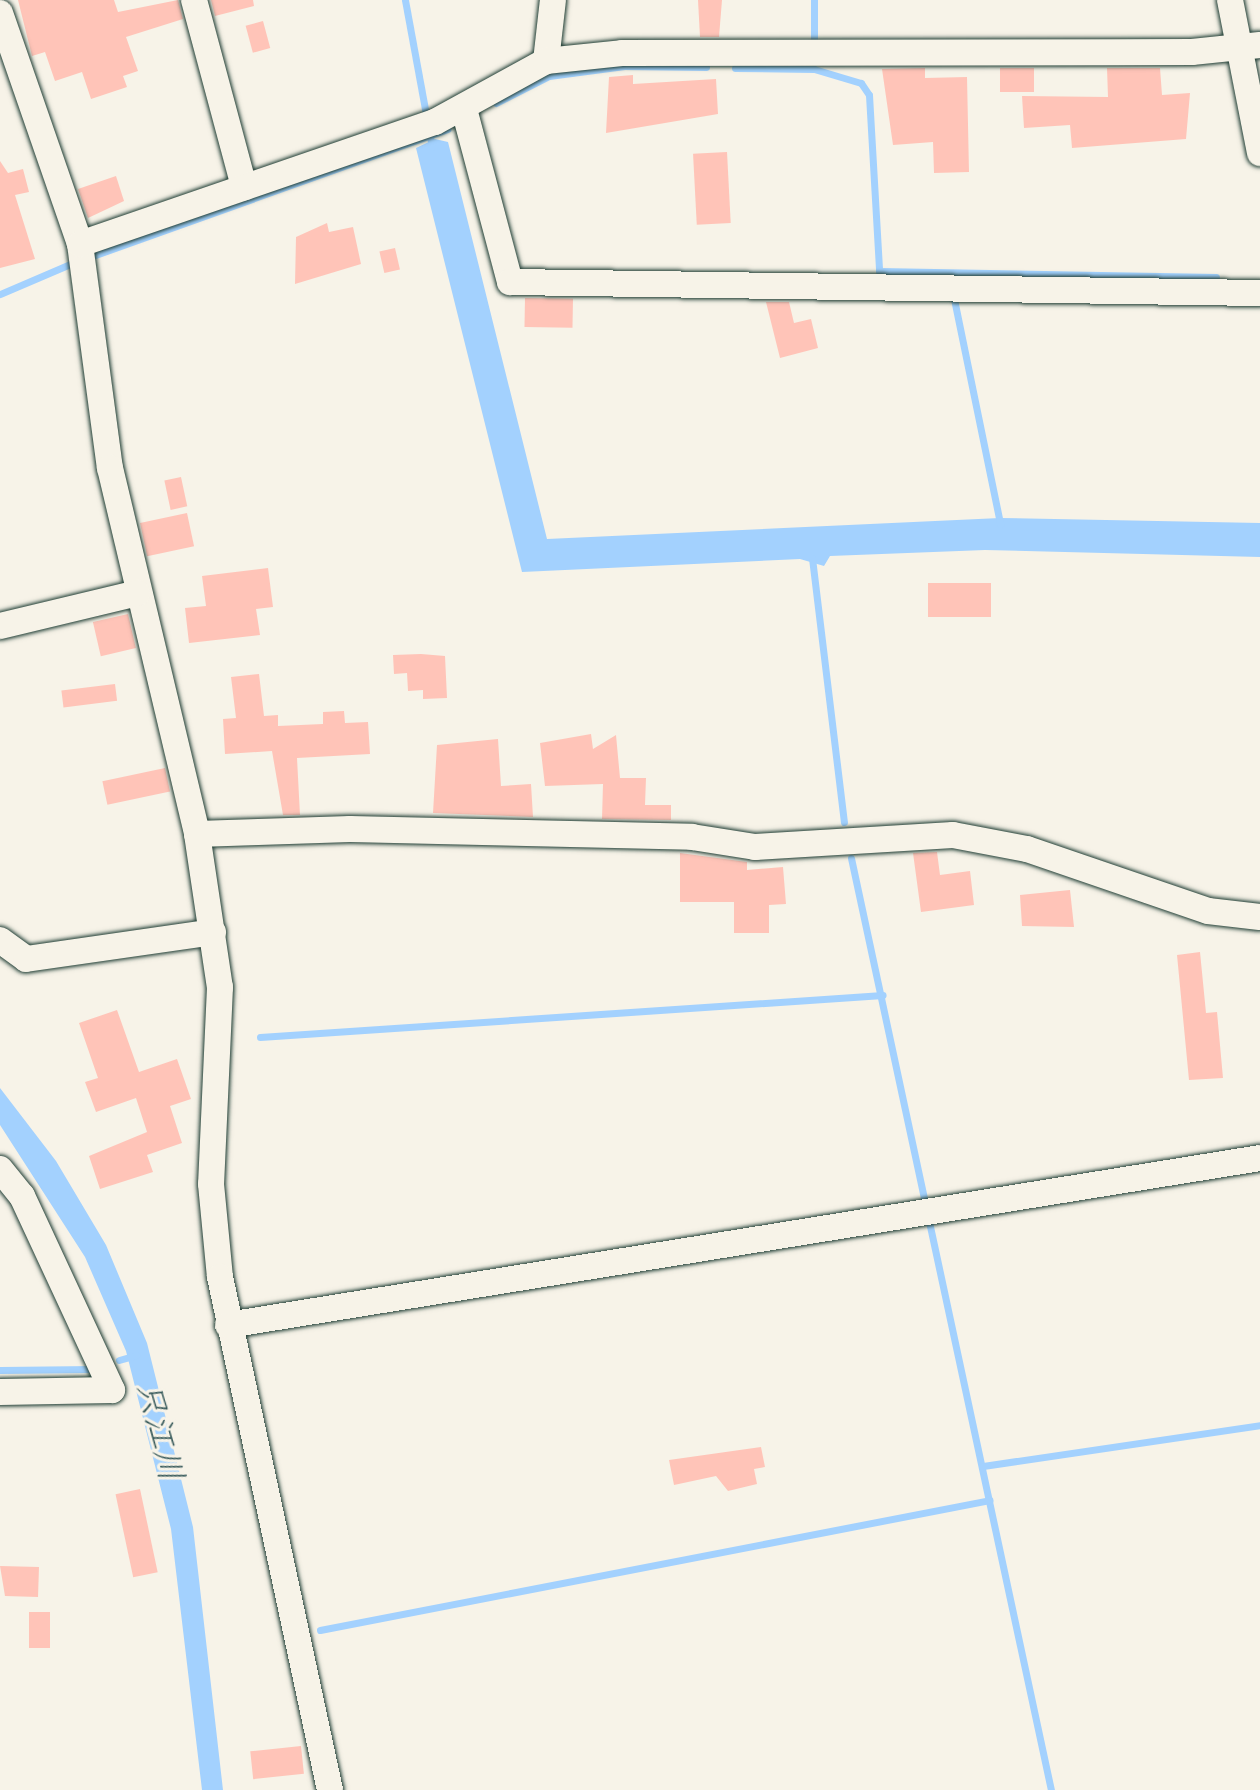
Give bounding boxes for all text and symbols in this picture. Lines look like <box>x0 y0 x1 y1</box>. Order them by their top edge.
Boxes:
water label: 只江川 <box>125 1378 189 1486</box>

